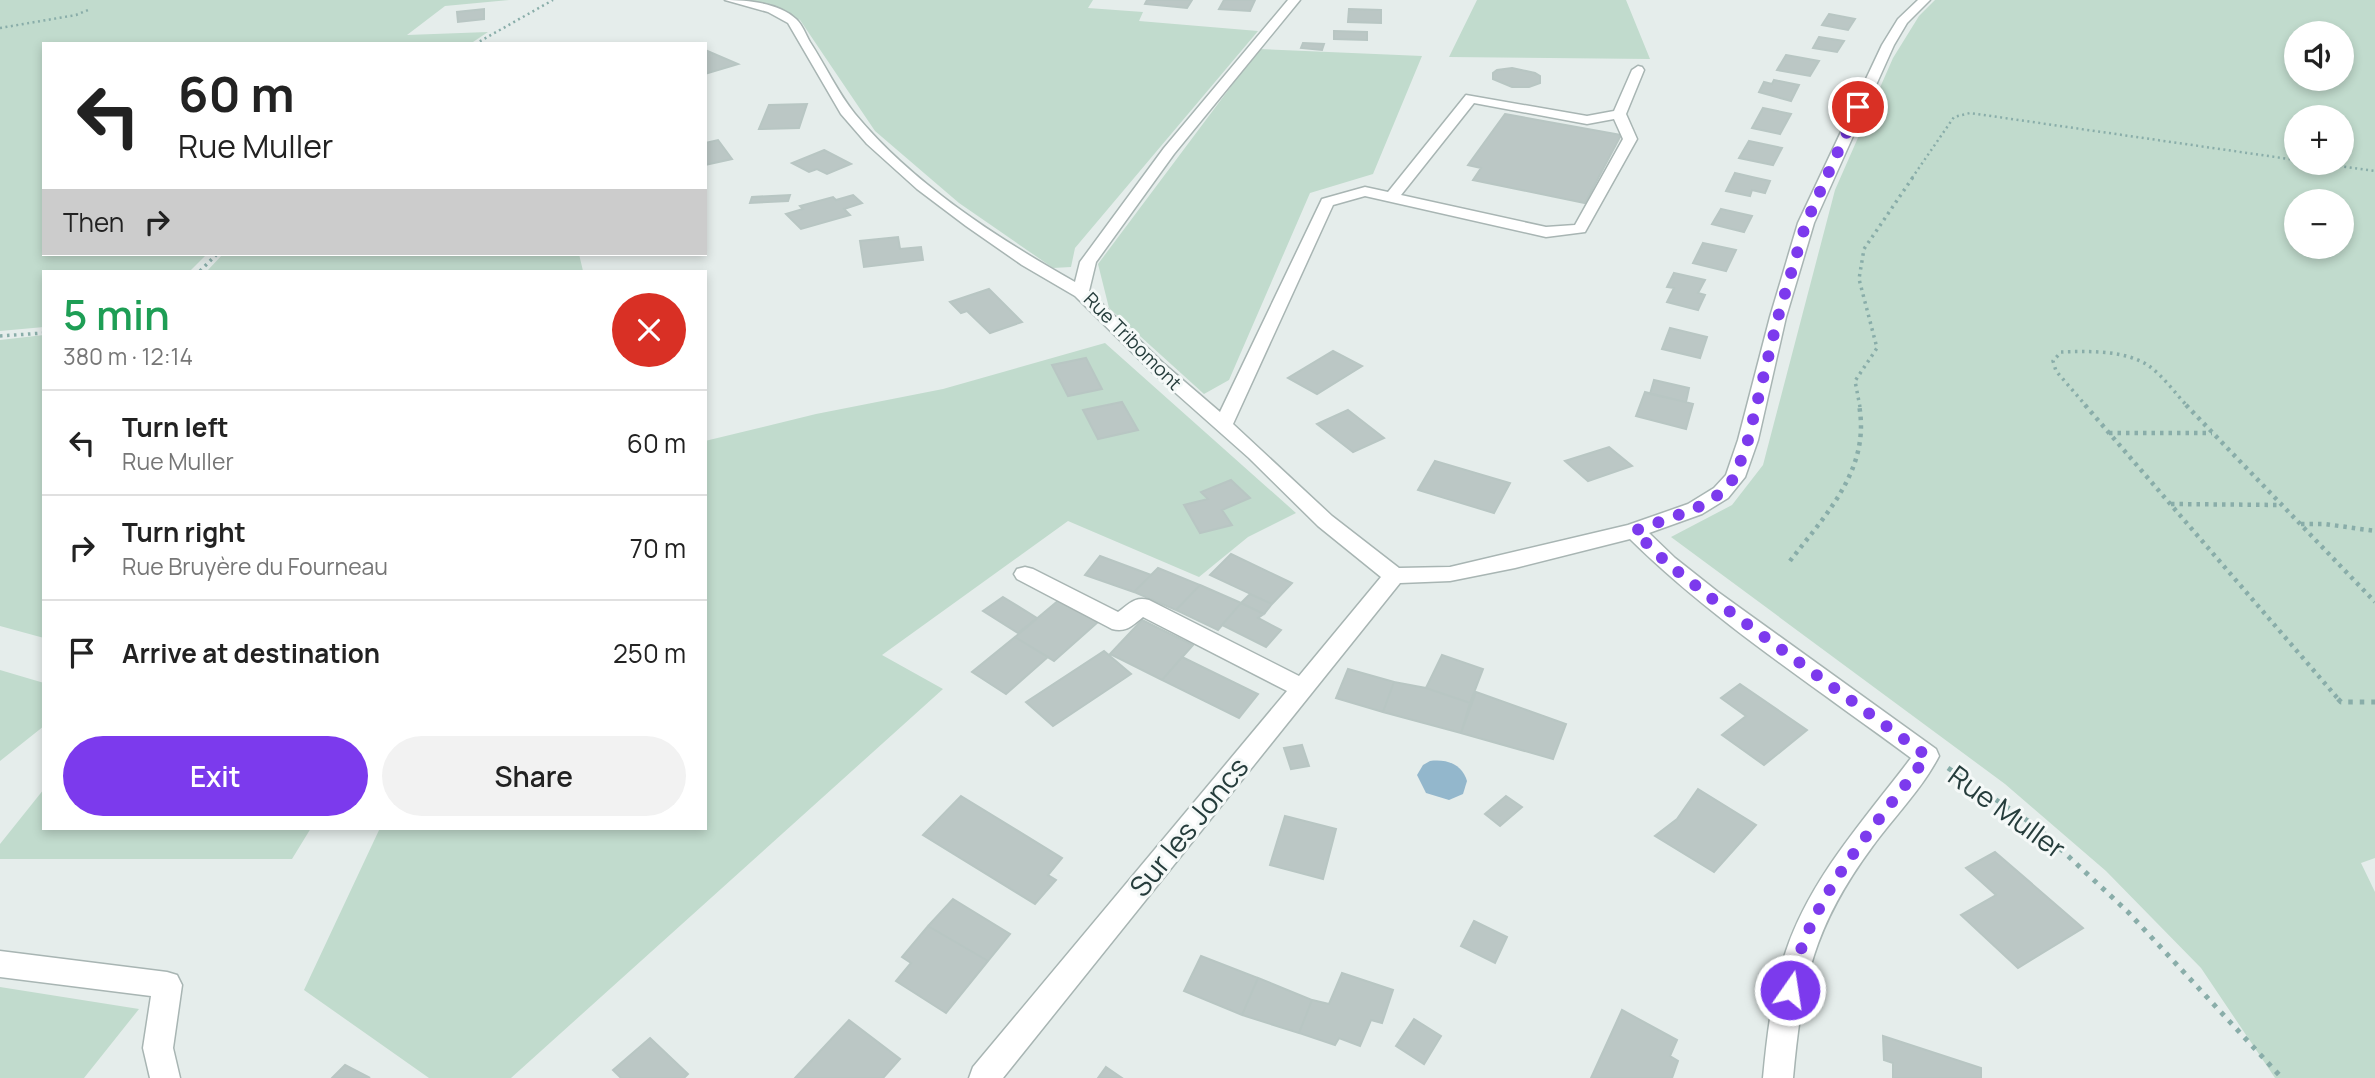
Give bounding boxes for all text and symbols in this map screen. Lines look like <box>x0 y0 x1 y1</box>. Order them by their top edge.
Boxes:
map controls <box>2284 21 2354 259</box>
button: sound <box>2284 21 2354 91</box>
text: 60 m <box>178 60 295 127</box>
icon: left <box>63 70 154 161</box>
pin <box>1828 77 1888 137</box>
icon: arrive <box>1839 88 1877 126</box>
button: + <box>2284 105 2354 175</box>
text: Rue Muller <box>178 124 333 168</box>
button: − <box>2284 189 2354 259</box>
icon: right <box>138 203 176 241</box>
text: Then <box>63 204 124 240</box>
text: 5 min <box>63 285 170 343</box>
street label: Rue Tribomont <box>1078 286 1188 396</box>
button: close <box>612 293 686 367</box>
text: 380 m · 12:14 <box>63 340 193 372</box>
text: Turn left <box>122 409 229 445</box>
icon: left <box>63 424 101 462</box>
text: 60 m <box>627 425 686 461</box>
text: Rue Muller <box>122 445 234 477</box>
text: Turn right <box>122 514 246 550</box>
icon: right <box>63 529 101 567</box>
text: 70 m <box>630 530 686 566</box>
text: Rue Bruyère du Fourneau <box>122 550 388 582</box>
icon: arrive <box>63 634 101 672</box>
text: Arrive at destination <box>122 635 380 671</box>
text: 250 m <box>613 635 686 671</box>
button: Exit <box>63 736 368 816</box>
button: Share <box>382 736 686 816</box>
street label: Sur les Joncs <box>1120 749 1256 904</box>
street label: Rue Muller <box>1941 756 2074 867</box>
position arrow <box>1753 953 1827 1027</box>

